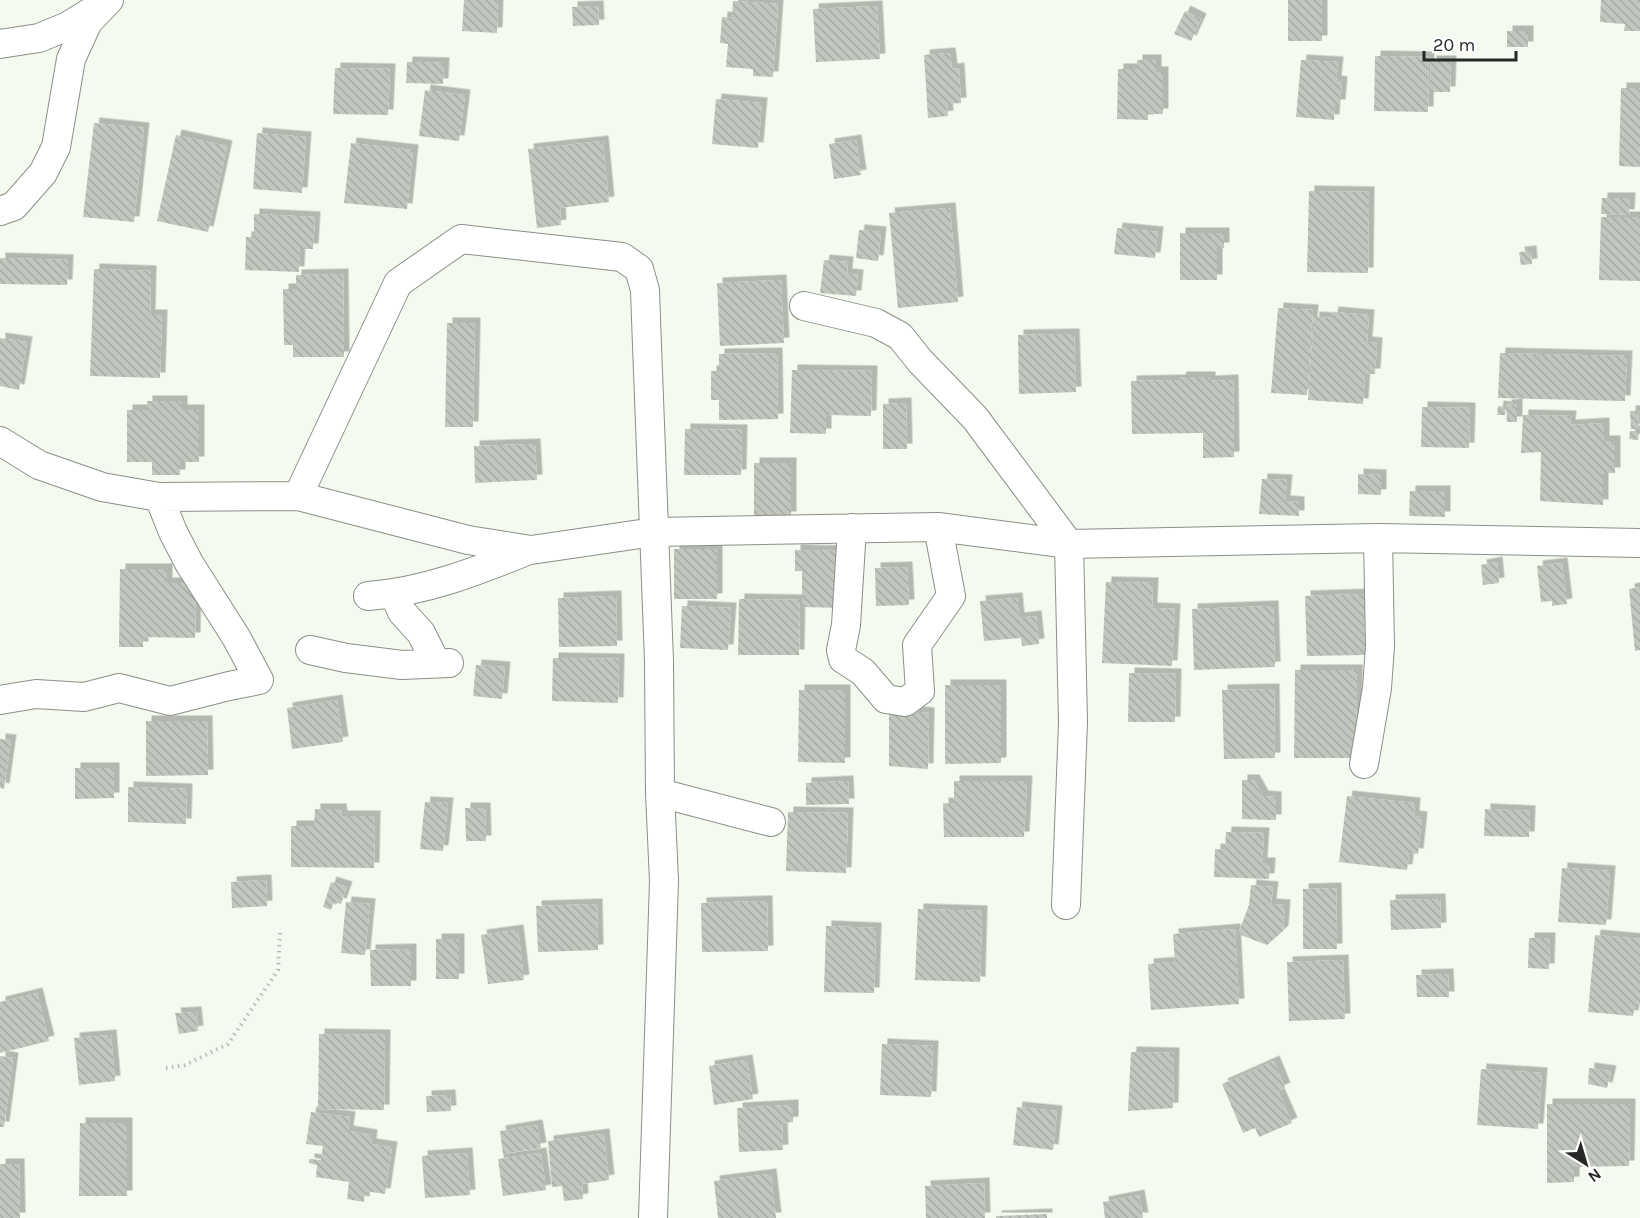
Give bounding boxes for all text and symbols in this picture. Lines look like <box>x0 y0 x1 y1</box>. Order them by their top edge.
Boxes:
scale bar <box>1424 24 1516 62</box>
text: 20 m <box>1433 34 1475 56</box>
north arrow <box>1556 1134 1616 1194</box>
text: N <box>1584 1165 1605 1187</box>

